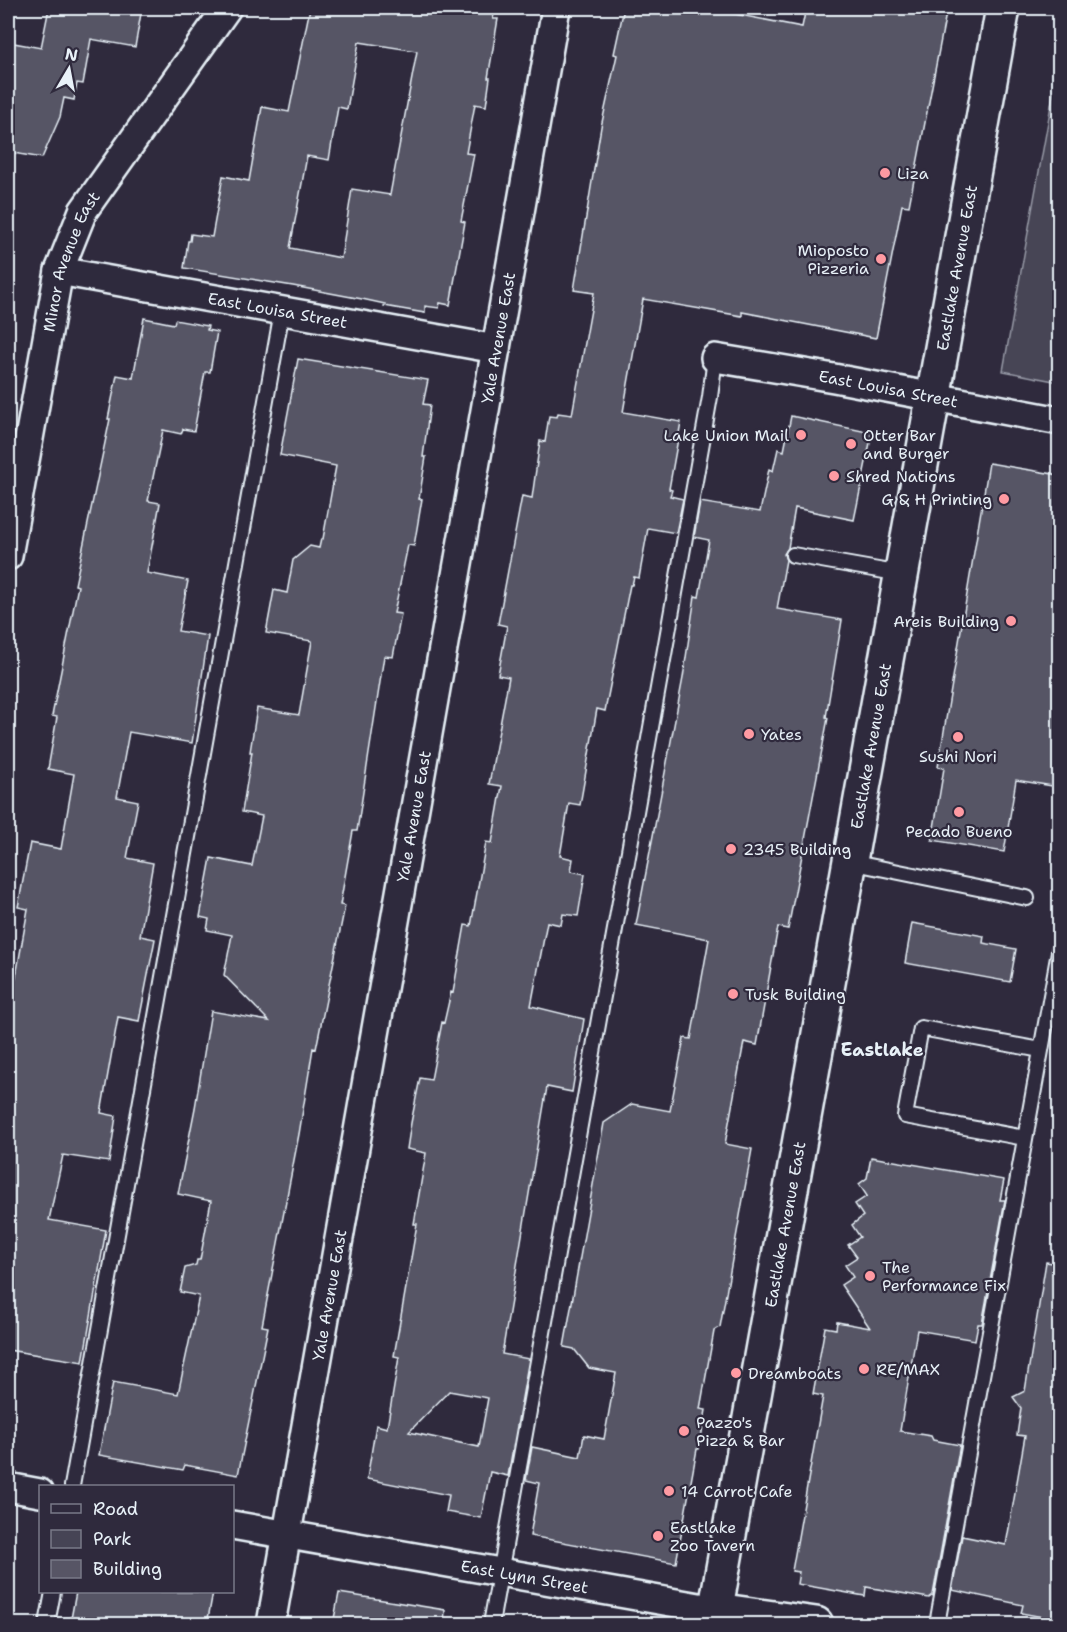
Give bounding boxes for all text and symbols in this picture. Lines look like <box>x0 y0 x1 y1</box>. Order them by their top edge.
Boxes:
north arrow <box>39 39 99 99</box>
text: N <box>63 43 80 66</box>
place label: Liza <box>897 163 929 184</box>
marker: Liza <box>878 166 892 180</box>
street label: Eastlake Avenue East <box>932 183 982 352</box>
street label: Minor Avenue East <box>38 187 105 334</box>
place label: Mioposto Pizzeria <box>797 240 869 279</box>
marker: Mioposto Pizzeria <box>874 252 888 266</box>
street label: Yale Avenue East <box>476 271 520 405</box>
street label: East Louisa Street <box>206 288 349 333</box>
street label: East Louisa Street <box>817 366 960 412</box>
place label: Lake Union Mail <box>663 425 789 446</box>
place label: Otter Bar and Burger <box>863 425 950 464</box>
marker: Lake Union Mail <box>794 428 808 442</box>
marker: Otter Bar and Burger <box>844 437 858 451</box>
place label: Shred Nations <box>846 466 956 487</box>
marker: Shred Nations <box>827 469 841 483</box>
place label: G & H Printing <box>881 489 992 510</box>
marker: G & H Printing <box>997 492 1011 506</box>
place label: Areis Building <box>893 611 999 632</box>
marker: Areis Building <box>1004 614 1018 628</box>
street label: Eastlake Avenue East <box>846 662 896 831</box>
place label: Yates <box>761 724 802 745</box>
marker: Yates <box>742 727 756 741</box>
marker: Sushi Nori <box>951 730 965 744</box>
place label: Sushi Nori <box>919 746 997 767</box>
street label: Yale Avenue East <box>392 749 436 884</box>
marker: Pecado Bueno <box>952 805 966 819</box>
place label: Pecado Bueno <box>906 821 1012 842</box>
place label: 2345 Building <box>743 839 851 860</box>
marker: 2345 Building <box>724 842 738 856</box>
place label: Tusk Building <box>745 984 846 1005</box>
marker: Tusk Building <box>726 987 740 1001</box>
district label: Eastlake <box>841 1038 924 1062</box>
street label: Eastlake Avenue East <box>760 1140 810 1309</box>
street label: Yale Avenue East <box>308 1228 351 1363</box>
place label: The Performance Fix <box>882 1257 1006 1296</box>
marker: The Performance Fix <box>863 1269 877 1283</box>
place label: RE/MAX <box>876 1359 940 1380</box>
marker: RE/MAX <box>857 1362 871 1376</box>
place label: Dreamboats <box>748 1363 842 1384</box>
marker: Dreamboats <box>729 1366 743 1380</box>
place label: Pazzo's Pizza & Bar <box>696 1412 785 1451</box>
marker: Pazzo's Pizza & Bar <box>677 1424 691 1438</box>
place label: 14 Carrot Cafe <box>681 1481 793 1502</box>
marker: 14 Carrot Cafe <box>662 1484 676 1498</box>
legend <box>39 1485 234 1593</box>
text: Road <box>93 1497 138 1521</box>
place label: Eastlake Zoo Tavern <box>670 1517 755 1556</box>
text: Park <box>93 1527 132 1551</box>
marker: Eastlake Zoo Tavern <box>651 1529 665 1543</box>
street label: East Lynn Street <box>459 1555 590 1598</box>
text: Building <box>93 1557 162 1581</box>

